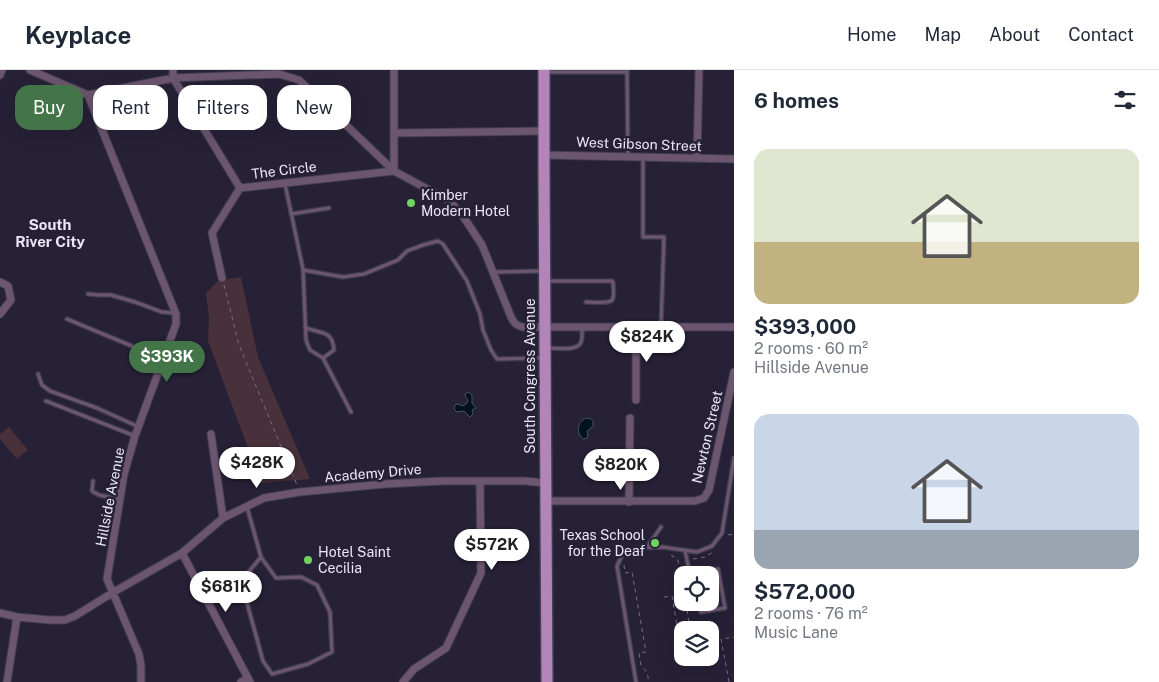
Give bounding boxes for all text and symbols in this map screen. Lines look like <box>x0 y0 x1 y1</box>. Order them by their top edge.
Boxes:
text: Keyplace <box>25 21 131 49</box>
text: Home <box>847 24 897 45</box>
text: Map <box>925 24 961 45</box>
text: About <box>989 24 1040 45</box>
text: Contact <box>1068 24 1134 45</box>
chip: Buy <box>15 85 83 130</box>
chip: Rent <box>93 85 168 130</box>
chip: Filters <box>178 85 267 130</box>
chip: New <box>277 85 351 130</box>
icon: filters <box>1111 86 1139 114</box>
text: 6 homes <box>754 88 839 113</box>
street label: West Gibson Street <box>576 134 702 154</box>
street label: The Circle <box>251 158 318 182</box>
icon: home <box>902 181 992 271</box>
place label: Kimber Modern Hotel <box>421 187 510 219</box>
marker: Kimber Modern Hotel <box>405 197 417 209</box>
district label: South River City <box>15 216 85 250</box>
street label: South Congress Avenue <box>522 298 538 454</box>
text: $393,000 <box>754 314 856 339</box>
pin: $824K <box>612 320 682 363</box>
text: $824K <box>620 327 674 346</box>
text: 2 rooms · 60 m² <box>754 339 868 358</box>
pin: $393K <box>132 340 202 383</box>
text: $393K <box>140 347 194 366</box>
text: Hillside Avenue <box>754 358 869 377</box>
street label: Newton Street <box>689 389 725 485</box>
street label: Hillside Avenue <box>93 446 127 548</box>
pin: $428K <box>222 446 292 489</box>
icon: home <box>902 446 992 536</box>
pin: $820K <box>586 448 656 491</box>
text: $428K <box>230 453 284 472</box>
text: $820K <box>594 455 648 474</box>
street label: Academy Drive <box>324 461 422 485</box>
place label: Texas School for the Deaf <box>559 527 645 559</box>
pin: $572K <box>457 528 527 571</box>
text: $572K <box>465 535 519 554</box>
marker: Texas School for the Deaf <box>649 537 661 549</box>
place label: Hotel Saint Cecilia <box>318 544 391 576</box>
marker: Hotel Saint Cecilia <box>302 554 314 566</box>
map controls <box>674 566 719 666</box>
button: locate <box>674 566 719 611</box>
pin: $681K <box>191 570 261 613</box>
text: $681K <box>201 577 251 596</box>
text: $572,000 <box>754 579 855 604</box>
text: 2 rooms · 76 m² <box>754 604 868 623</box>
button: layers <box>674 621 719 666</box>
text: Music Lane <box>754 623 838 642</box>

